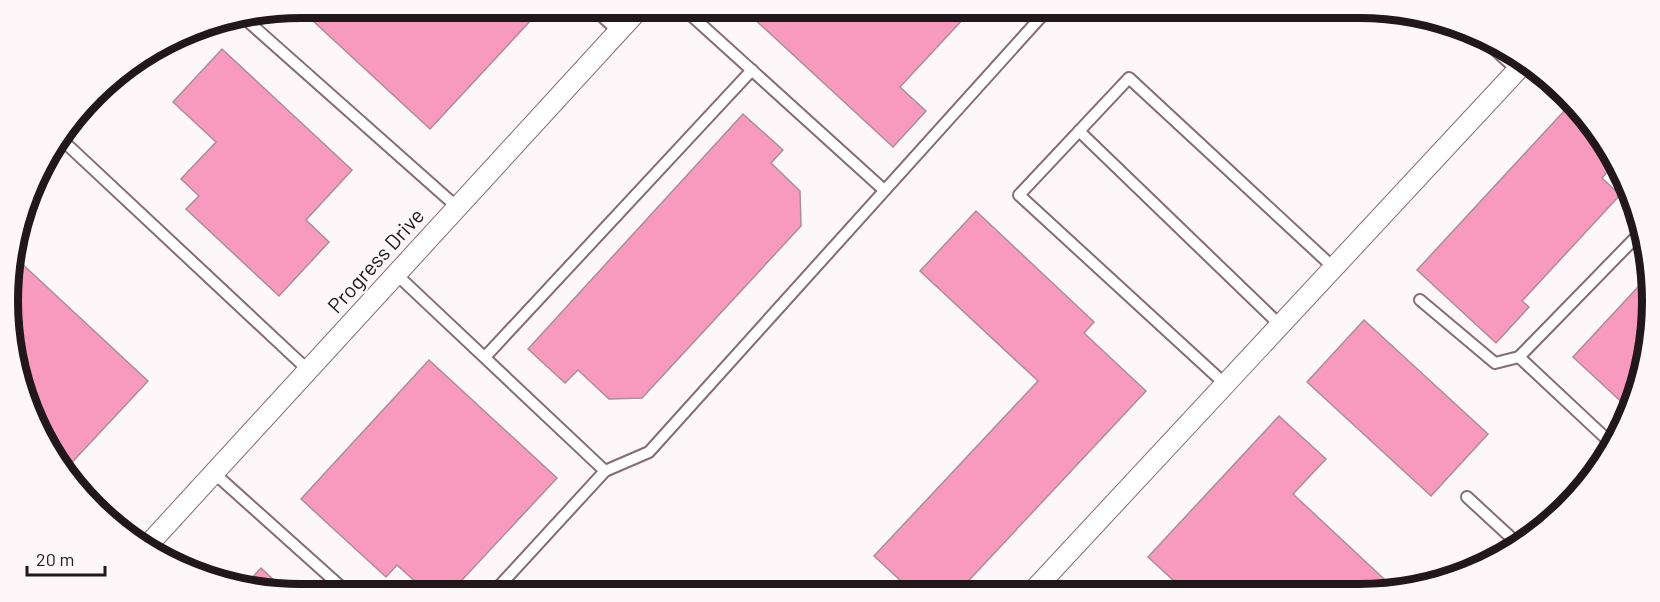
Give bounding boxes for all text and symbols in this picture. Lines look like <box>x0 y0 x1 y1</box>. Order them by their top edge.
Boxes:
street label: Progress Drive <box>322 203 428 317</box>
scale bar <box>27 539 105 577</box>
text: 20 m <box>36 548 74 570</box>

